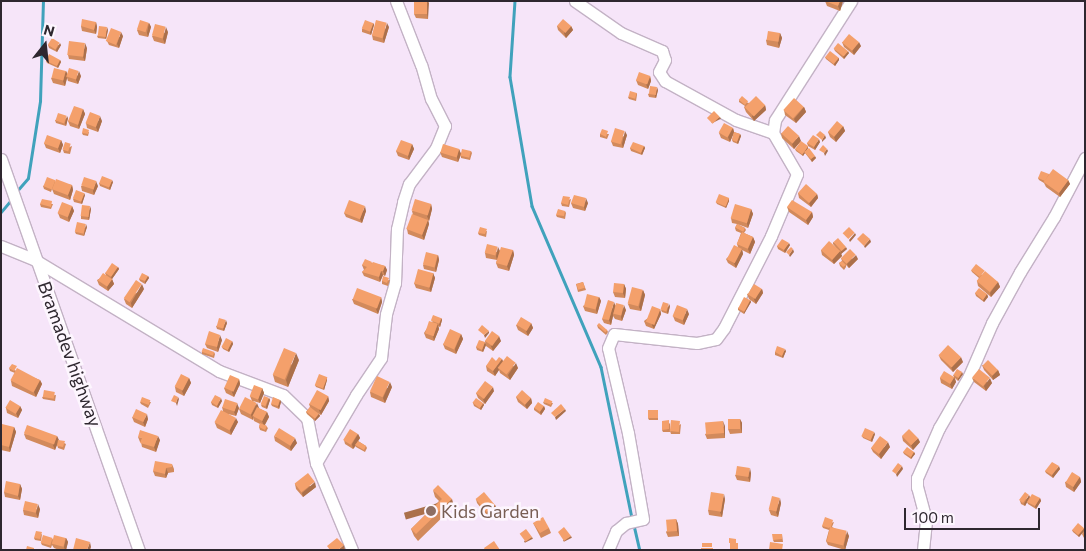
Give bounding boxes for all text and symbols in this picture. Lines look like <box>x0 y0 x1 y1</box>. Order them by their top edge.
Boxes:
north arrow <box>20 20 70 70</box>
text: N <box>42 20 57 40</box>
street label: Bramadev highway <box>34 278 106 430</box>
scale bar <box>906 498 1042 530</box>
place label: Kids Garden <box>441 500 539 522</box>
marker: Kids Garden <box>425 505 437 517</box>
text: 100 m <box>912 508 954 526</box>

